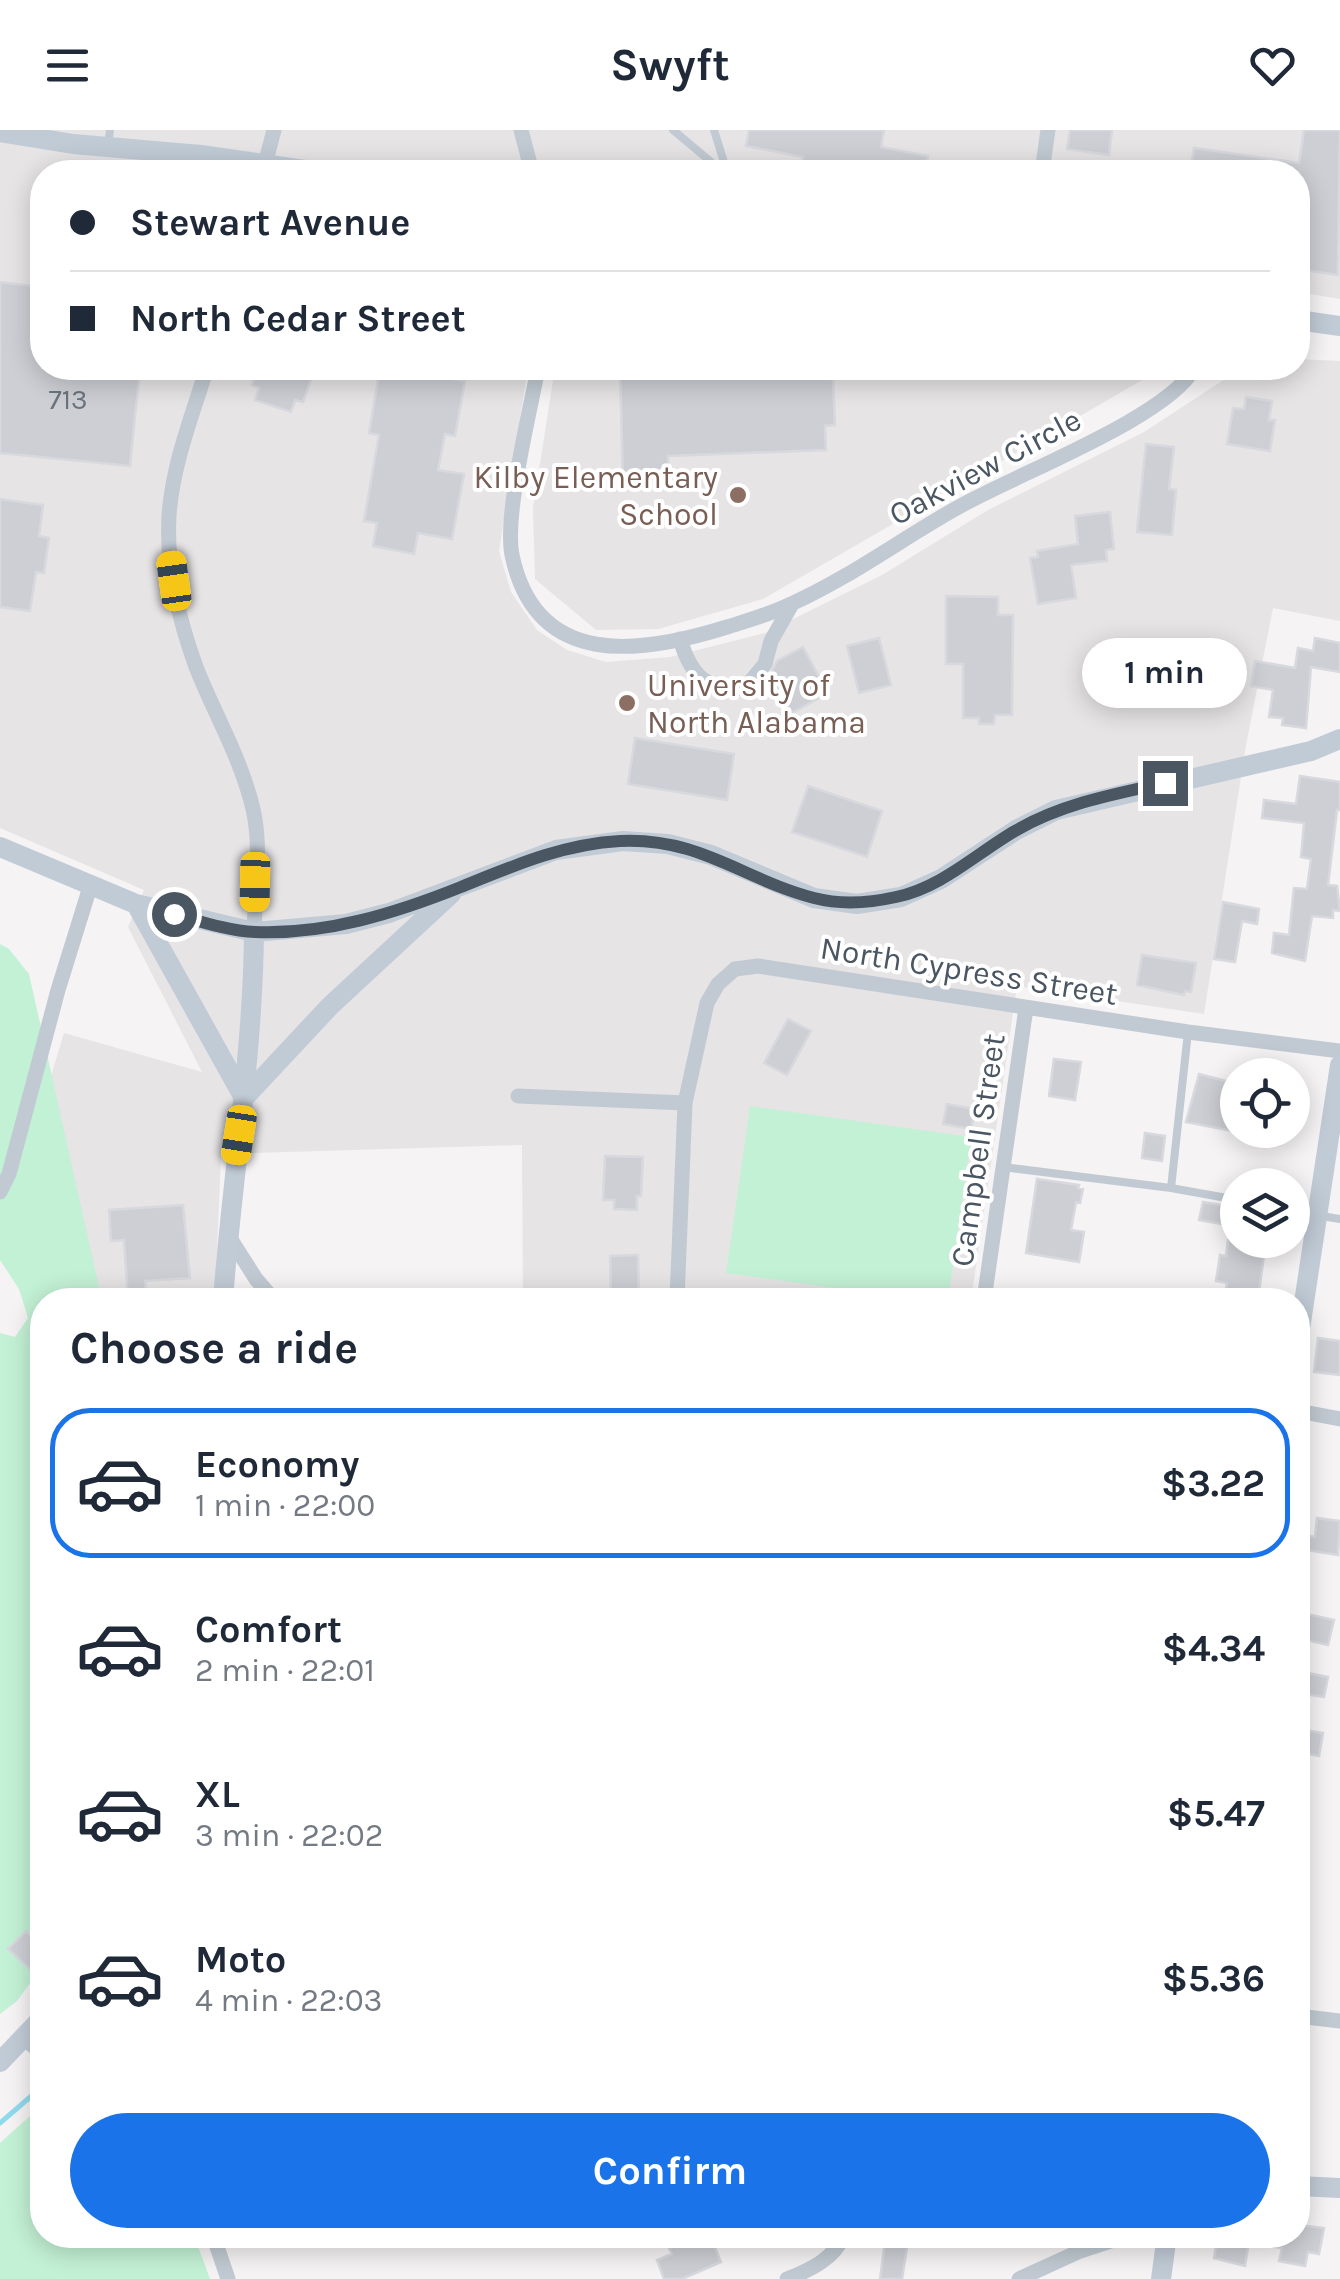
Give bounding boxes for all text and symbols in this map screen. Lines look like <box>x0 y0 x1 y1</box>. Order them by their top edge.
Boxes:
icon: menu <box>40 38 95 93</box>
icon: heart <box>1245 38 1300 93</box>
text: Swyft <box>610 39 730 91</box>
text: Stewart Avenue <box>130 200 410 245</box>
text: North Cedar Street <box>130 296 466 341</box>
house number: 713 <box>49 383 87 416</box>
street label: Oakview Circle <box>883 401 1087 533</box>
place label: Kilby Elementary School <box>473 459 718 533</box>
marker: Kilby Elementary School <box>727 484 749 506</box>
car <box>155 549 193 613</box>
callout: 1 min <box>1082 638 1248 708</box>
text: 1 min <box>1124 654 1205 691</box>
place label: University of North Alabama <box>647 667 866 741</box>
marker: University of North Alabama <box>616 692 638 714</box>
route end <box>1143 761 1188 806</box>
car <box>239 852 271 912</box>
route start <box>152 892 197 937</box>
street label: North Cypress Street <box>818 929 1120 1013</box>
street label: Campbell Street <box>943 1031 1013 1269</box>
map controls <box>1220 1058 1310 1258</box>
button: locate <box>1220 1058 1310 1148</box>
car <box>219 1103 259 1167</box>
button: layers <box>1220 1168 1310 1258</box>
text: Choose a ride <box>70 1322 358 1374</box>
icon: car <box>75 1438 165 1528</box>
text: Economy <box>195 1442 359 1487</box>
text: $3.22 <box>1161 1461 1265 1506</box>
text: 1 min · 22:00 <box>195 1487 375 1524</box>
icon: car <box>75 1603 165 1693</box>
text: Comfort <box>195 1607 342 1652</box>
text: $4.34 <box>1162 1626 1265 1671</box>
text: 2 min · 22:01 <box>195 1652 375 1689</box>
icon: car <box>75 1768 165 1858</box>
text: XL <box>195 1772 240 1817</box>
text: $5.47 <box>1167 1791 1265 1836</box>
text: 3 min · 22:02 <box>195 1817 383 1854</box>
icon: car <box>75 1933 165 2023</box>
text: Moto <box>195 1937 286 1982</box>
text: $5.36 <box>1162 1956 1265 2001</box>
text: 4 min · 22:03 <box>195 1982 383 2019</box>
button: Confirm <box>70 2113 1270 2228</box>

